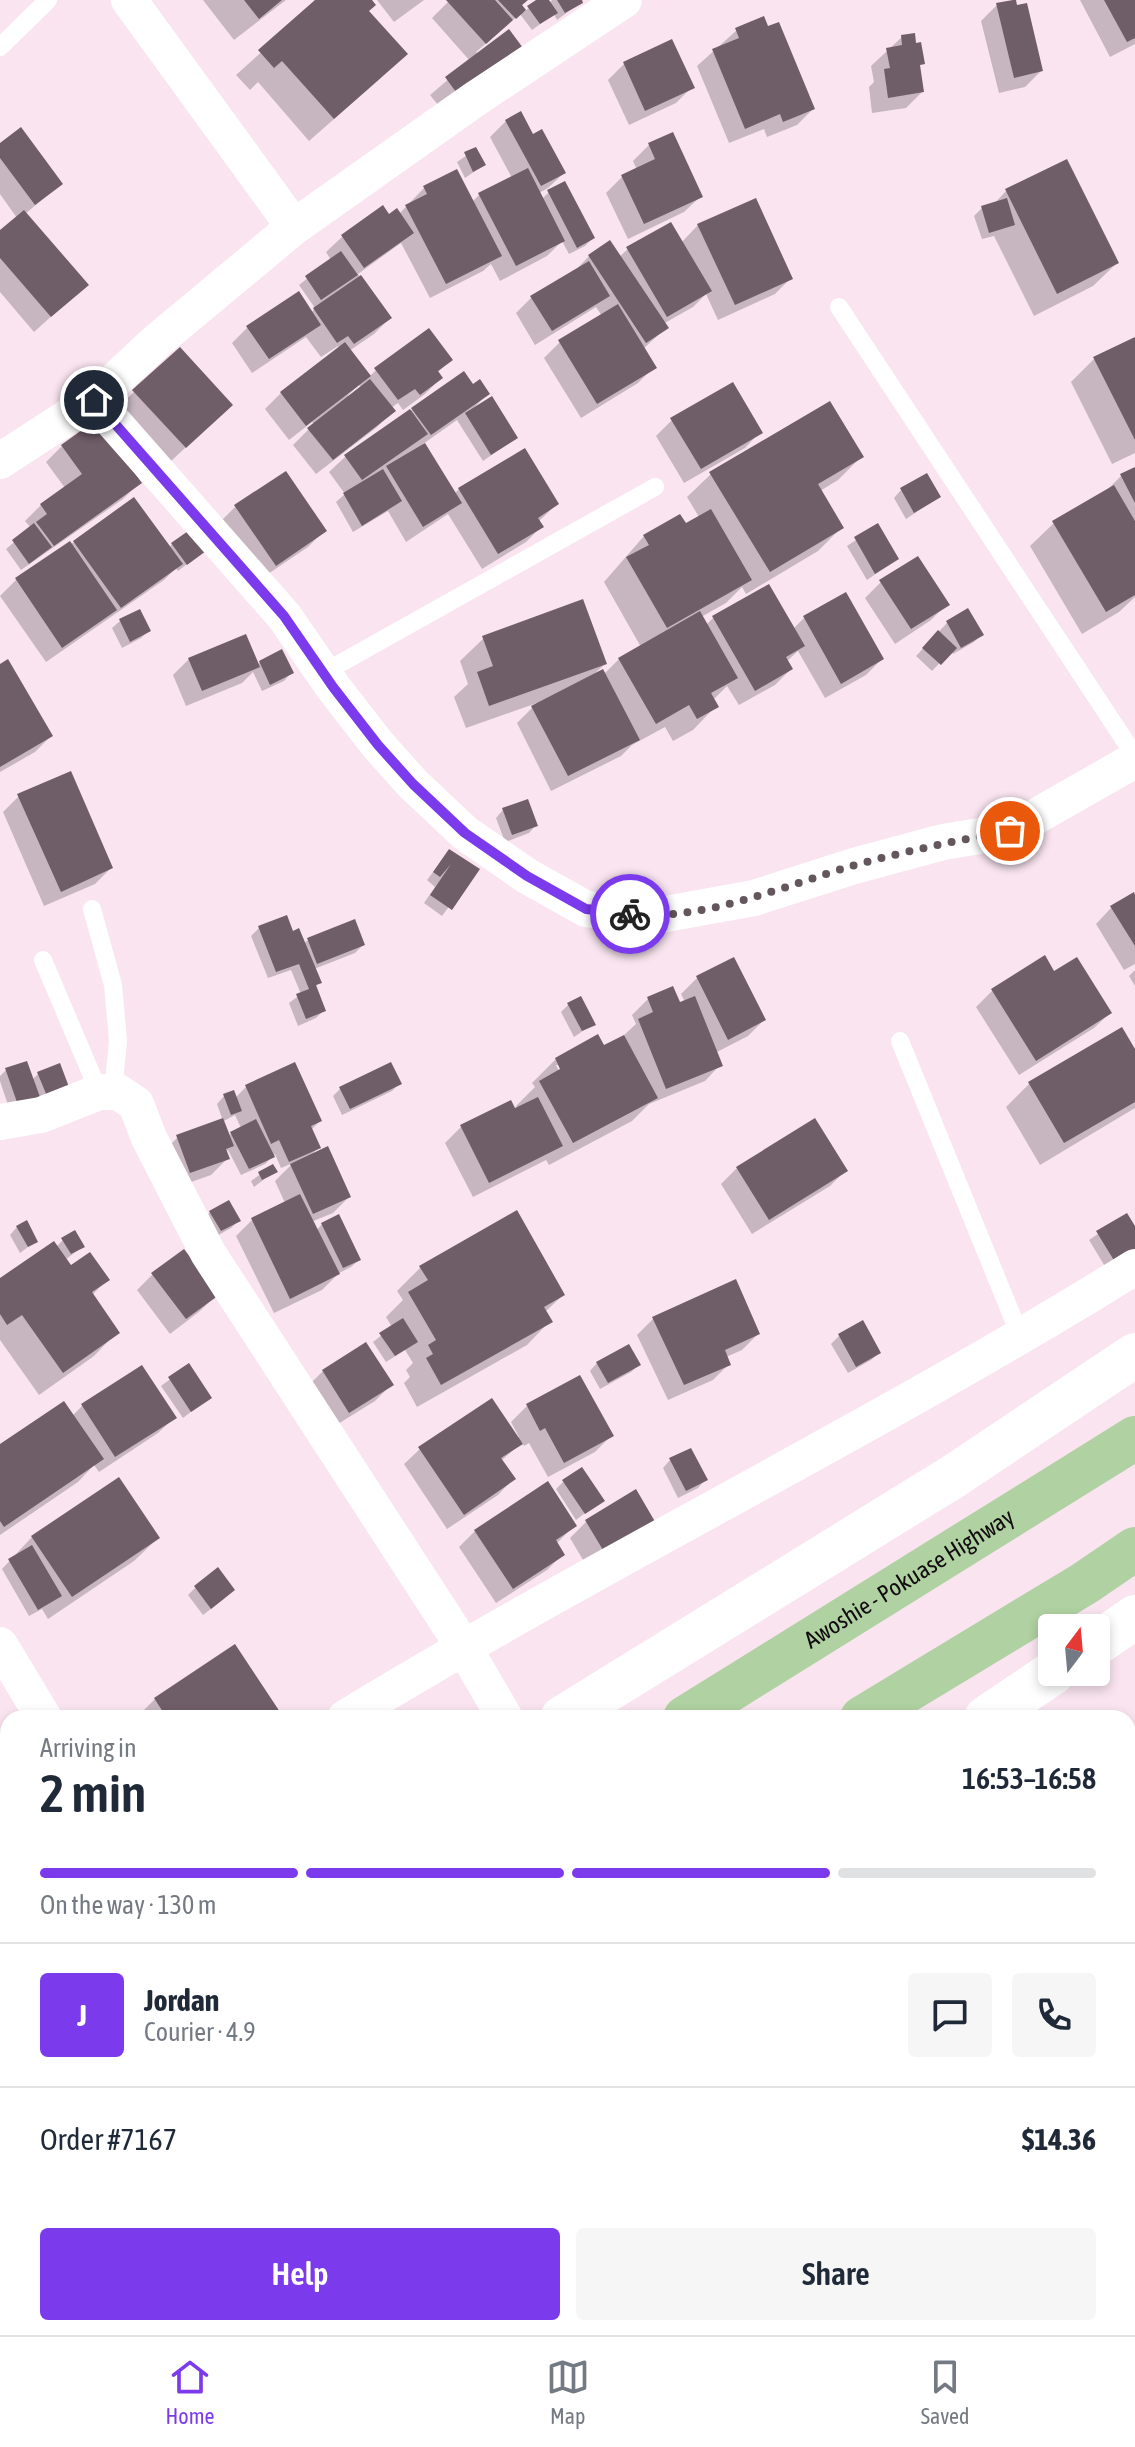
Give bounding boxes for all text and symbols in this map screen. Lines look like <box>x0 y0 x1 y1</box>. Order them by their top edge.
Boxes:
pin <box>60 366 128 434</box>
icon: home <box>72 378 116 422</box>
pin <box>976 797 1044 865</box>
icon: bag <box>988 809 1032 853</box>
courier <box>590 874 670 954</box>
icon: bike <box>608 892 652 936</box>
street label: Awoshie - Pokuase Highway <box>799 1503 1019 1653</box>
north arrow <box>1038 1614 1110 1686</box>
map controls <box>1038 1614 1110 1686</box>
text: Arriving in <box>40 1733 137 1763</box>
text: 16:53–16:58 <box>962 1761 1096 1795</box>
text: 2 min <box>40 1763 146 1823</box>
text: On the way · 130 m <box>40 1890 217 1920</box>
button: chat <box>908 1973 992 2057</box>
button: phone <box>1012 1973 1096 2057</box>
text: Jordan <box>144 1983 219 2017</box>
text: J <box>77 1998 87 2032</box>
text: Courier · 4.9 <box>144 2017 255 2047</box>
text: Order #7167 <box>40 2122 177 2156</box>
text: $14.36 <box>1022 2122 1096 2156</box>
button: Help <box>40 2228 560 2320</box>
button: Share <box>576 2228 1096 2320</box>
tab: Home <box>166 2355 215 2429</box>
tab: Map <box>546 2355 590 2429</box>
tab: Saved <box>921 2355 969 2429</box>

